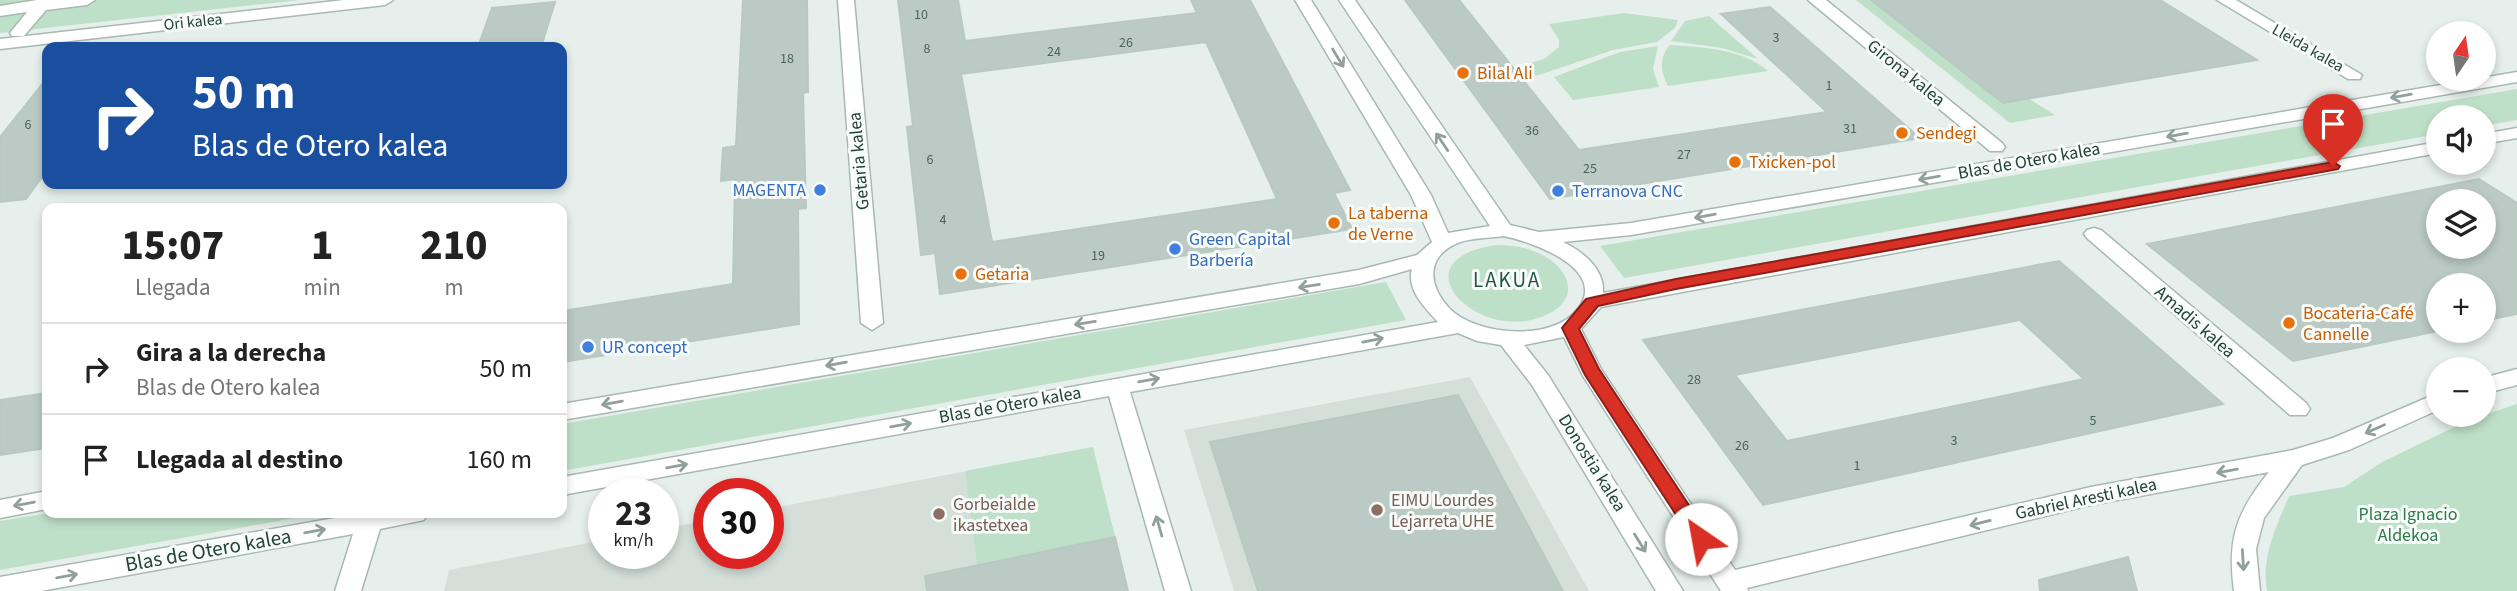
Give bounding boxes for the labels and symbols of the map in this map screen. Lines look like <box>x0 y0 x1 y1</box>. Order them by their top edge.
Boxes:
house number: 10 <box>914 5 928 25</box>
street label: Ori kalea <box>163 8 223 36</box>
street label: Lleida kalea <box>2268 19 2348 77</box>
north arrow <box>2426 21 2496 91</box>
house number: 3 <box>1773 28 1780 48</box>
house number: 26 <box>1119 33 1133 53</box>
street label: Girona kalea <box>1862 34 1950 112</box>
house number: 8 <box>924 39 931 59</box>
house number: 24 <box>1047 42 1061 62</box>
one-way arrow <box>1332 48 1346 68</box>
house number: 18 <box>780 49 794 69</box>
place label: Bilal Ali <box>1477 61 1533 86</box>
marker: Bilal Ali <box>1455 65 1471 81</box>
house number: 1 <box>1826 76 1833 96</box>
one-way arrow <box>2390 90 2413 103</box>
pin <box>2303 94 2363 166</box>
street label: Getaria kalea <box>842 111 876 211</box>
house number: 6 <box>25 115 32 135</box>
house number: 31 <box>1843 119 1857 139</box>
house number: 36 <box>1525 121 1539 141</box>
place label: Sendegi <box>1916 121 1977 146</box>
marker: Sendegi <box>1894 125 1910 141</box>
one-way arrow <box>2166 129 2189 142</box>
one-way arrow <box>1435 133 1449 153</box>
street label: Blas de Otero kalea <box>1956 136 2102 186</box>
house number: 27 <box>1677 145 1691 165</box>
house number: 6 <box>927 150 934 170</box>
place label: Txicken-pol <box>1749 150 1836 175</box>
marker: Txicken-pol <box>1727 154 1743 170</box>
house number: 25 <box>1583 159 1597 179</box>
one-way arrow <box>1918 172 1941 185</box>
place label: MAGENTA <box>732 178 806 203</box>
place label: Terranova CNC <box>1572 179 1683 204</box>
marker: MAGENTA <box>812 182 828 198</box>
marker: Terranova CNC <box>1550 183 1566 199</box>
place label: La taberna de Verne <box>1348 201 1428 247</box>
house number: 4 <box>940 210 947 230</box>
one-way arrow <box>1694 210 1717 223</box>
marker: La taberna de Verne <box>1326 215 1342 231</box>
place label: Green Capital Barbería <box>1189 227 1291 273</box>
marker: Green Capital Barbería <box>1167 241 1183 257</box>
house number: 19 <box>1091 246 1105 266</box>
place label: Getaria <box>975 262 1029 287</box>
district label: LAKUA <box>1473 265 1541 295</box>
marker: Getaria <box>953 266 969 282</box>
one-way arrow <box>1298 280 1321 293</box>
street label: Amadis kalea <box>2149 280 2241 364</box>
place label: Bocateria-Café Cannelle <box>2303 301 2414 347</box>
marker: Bocateria-Café Cannelle <box>2281 315 2297 331</box>
one-way arrow <box>1074 317 1097 330</box>
one-way arrow <box>1361 333 1384 346</box>
place label: UR concept <box>602 335 687 360</box>
marker: UR concept <box>580 339 596 355</box>
one-way arrow <box>825 358 848 371</box>
house number: 28 <box>1687 370 1701 390</box>
one-way arrow <box>1137 373 1160 386</box>
street label: Blas de Otero kalea <box>937 380 1083 430</box>
one-way arrow <box>601 397 624 410</box>
street label: Donostia kalea <box>1552 409 1632 517</box>
house number: 5 <box>2090 411 2097 431</box>
one-way arrow <box>889 418 912 431</box>
one-way arrow <box>2365 423 2386 436</box>
house number: 3 <box>1951 431 1958 451</box>
house number: 26 <box>1735 436 1749 456</box>
house number: 1 <box>1854 456 1861 476</box>
one-way arrow <box>665 458 688 472</box>
one-way arrow <box>2216 465 2239 478</box>
street label: Gabriel Aresti kalea <box>2013 472 2159 526</box>
speed limit sign: 30 <box>693 478 784 569</box>
place label: EIMU Lourdes Lejarreta UHE <box>1391 488 1494 534</box>
place label: Gorbeialde ikastetxea <box>953 492 1036 538</box>
one-way arrow <box>13 498 36 512</box>
marker: EIMU Lourdes Lejarreta UHE <box>1369 502 1385 518</box>
position arrow <box>1664 502 1738 576</box>
park label: Plaza Ignacio Aldekoa <box>2359 502 2457 548</box>
marker: Gorbeialde ikastetxea <box>931 506 947 522</box>
one-way arrow <box>1152 515 1165 537</box>
one-way arrow <box>1969 517 1992 530</box>
street label: Blas de Otero kalea <box>123 521 293 579</box>
one-way arrow <box>303 524 326 537</box>
one-way arrow <box>1634 532 1648 552</box>
one-way arrow <box>2237 548 2250 571</box>
one-way arrow <box>55 568 78 582</box>

